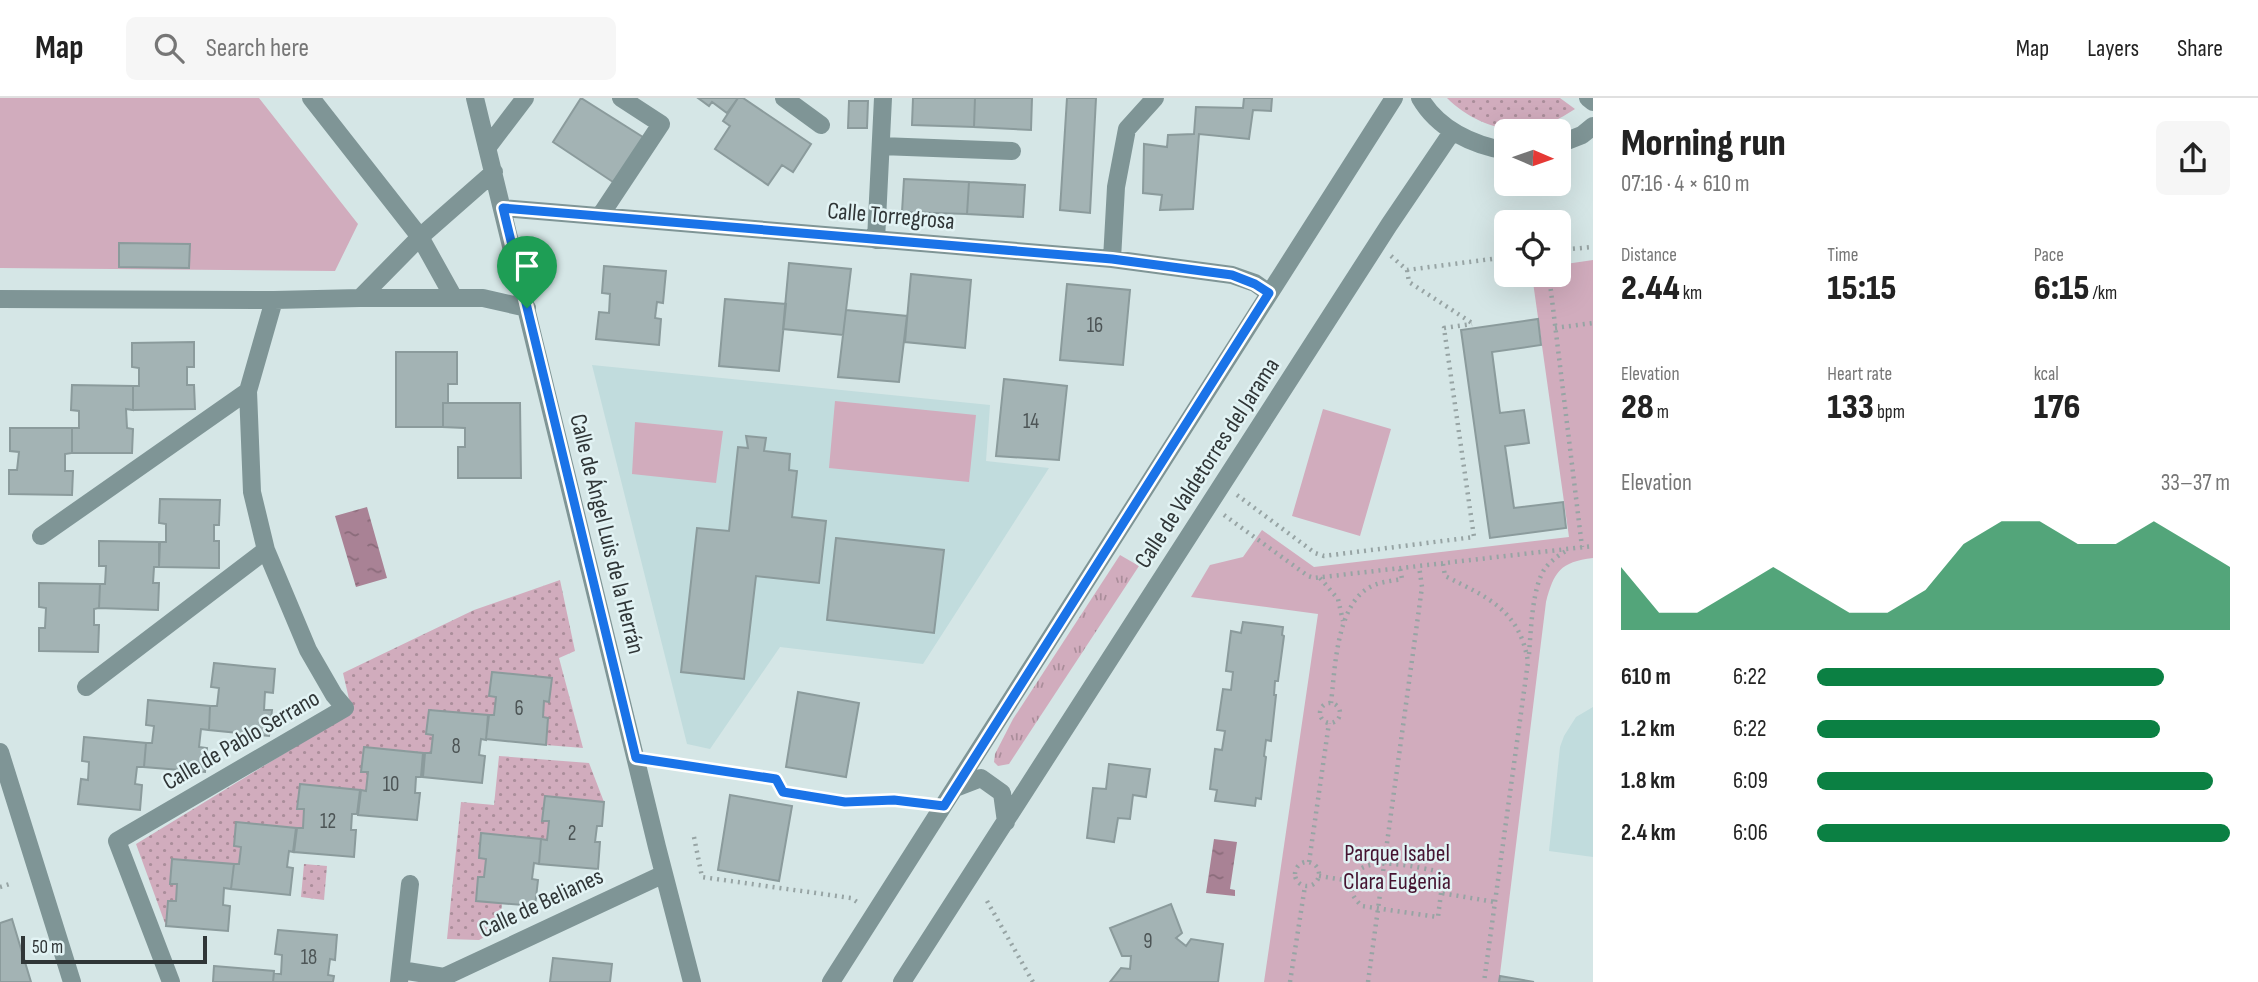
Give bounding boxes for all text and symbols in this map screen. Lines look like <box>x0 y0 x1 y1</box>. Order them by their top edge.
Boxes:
search box <box>126 17 616 80</box>
text: Map <box>35 28 84 68</box>
icon: search <box>150 29 188 67</box>
text: Search here <box>206 33 309 64</box>
text: Map <box>2016 34 2049 63</box>
text: Layers <box>2087 34 2139 63</box>
text: Share <box>2177 34 2223 63</box>
north arrow <box>1494 119 1572 196</box>
map controls <box>1494 119 1571 287</box>
text: Morning run <box>1621 121 1786 166</box>
button: share <box>2156 121 2230 195</box>
text: 07:16 · 4 × 610 m <box>1621 170 1750 198</box>
street label: Calle Torregrosa <box>826 196 956 236</box>
button: locate <box>1494 210 1571 287</box>
pin <box>497 236 557 308</box>
text: Distance <box>1621 244 1677 267</box>
text: Time <box>1827 244 1858 267</box>
text: Pace <box>2034 244 2064 267</box>
icon: arrive <box>508 247 546 285</box>
text: 2.44 <box>1621 267 1680 310</box>
text: 15:15 <box>1827 267 1896 310</box>
text: 6:15 <box>2034 267 2089 310</box>
text: km <box>1680 282 1702 305</box>
text: /km <box>2089 282 2117 305</box>
house number: 16 <box>1087 313 1103 338</box>
street label: Calle de Valdetorres del Jarama <box>1128 352 1286 574</box>
text: Elevation <box>1621 363 1680 386</box>
text: Heart rate <box>1827 363 1892 386</box>
text: kcal <box>2034 363 2059 386</box>
text: 28 <box>1621 386 1654 429</box>
text: 133 <box>1827 386 1874 429</box>
text: 176 <box>2034 386 2081 429</box>
text: m <box>1654 401 1669 424</box>
text: bpm <box>1874 401 1905 424</box>
house number: 14 <box>1023 409 1039 434</box>
street label: Calle de Ángel Luis de la Herrán <box>563 411 651 657</box>
text: Elevation <box>1621 469 1692 497</box>
text: 33–37 m <box>2161 469 2230 497</box>
text: 610 m <box>1621 663 1671 691</box>
text: 6:22 <box>1733 663 1766 691</box>
street label: Calle de Pablo Serrano <box>157 683 325 797</box>
house number: 6 <box>514 696 524 721</box>
text: 1.2 km <box>1621 715 1675 743</box>
text: 6:22 <box>1733 715 1766 743</box>
house number: 8 <box>451 734 461 759</box>
text: 1.8 km <box>1621 767 1675 795</box>
text: 6:09 <box>1733 767 1768 795</box>
house number: 10 <box>383 772 399 797</box>
house number: 12 <box>320 809 336 834</box>
text: 2.4 km <box>1621 819 1676 847</box>
text: 6:06 <box>1733 819 1768 847</box>
house number: 2 <box>568 821 576 846</box>
park label: Parque Isabel Clara Eugenia <box>1343 839 1451 896</box>
street label: Calle de Belianes <box>474 862 608 944</box>
house number: 9 <box>1143 929 1153 954</box>
scale bar <box>21 933 206 965</box>
text: 50 m <box>32 936 63 959</box>
house number: 18 <box>301 945 317 970</box>

